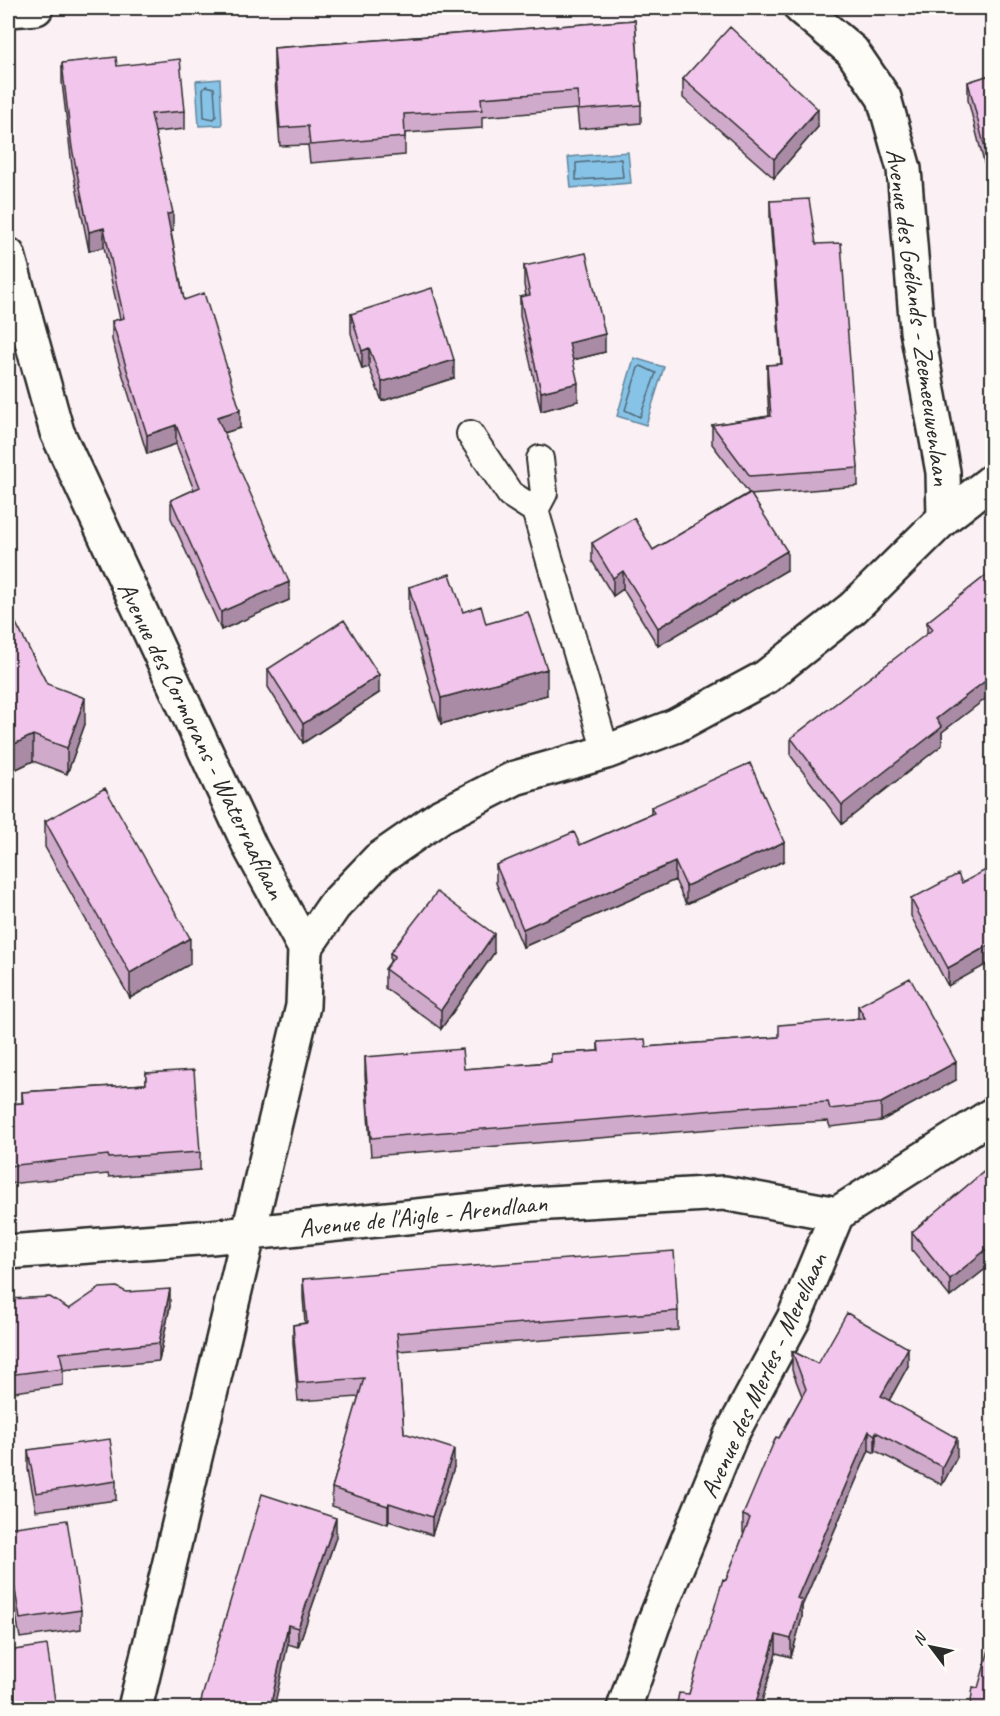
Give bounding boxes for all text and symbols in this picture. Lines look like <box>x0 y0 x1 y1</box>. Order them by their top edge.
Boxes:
street label: Avenue des Goélands - Zeemeeuwenlaan <box>879 147 959 488</box>
street label: Avenue des Cormorans - Waterraaflaan <box>110 576 294 906</box>
street label: Avenue de l'Aigle - Arendlaan <box>297 1186 549 1245</box>
street label: Avenue des Merles - Merellaan <box>692 1246 835 1503</box>
north arrow <box>901 1617 961 1677</box>
text: N <box>908 1627 932 1649</box>

